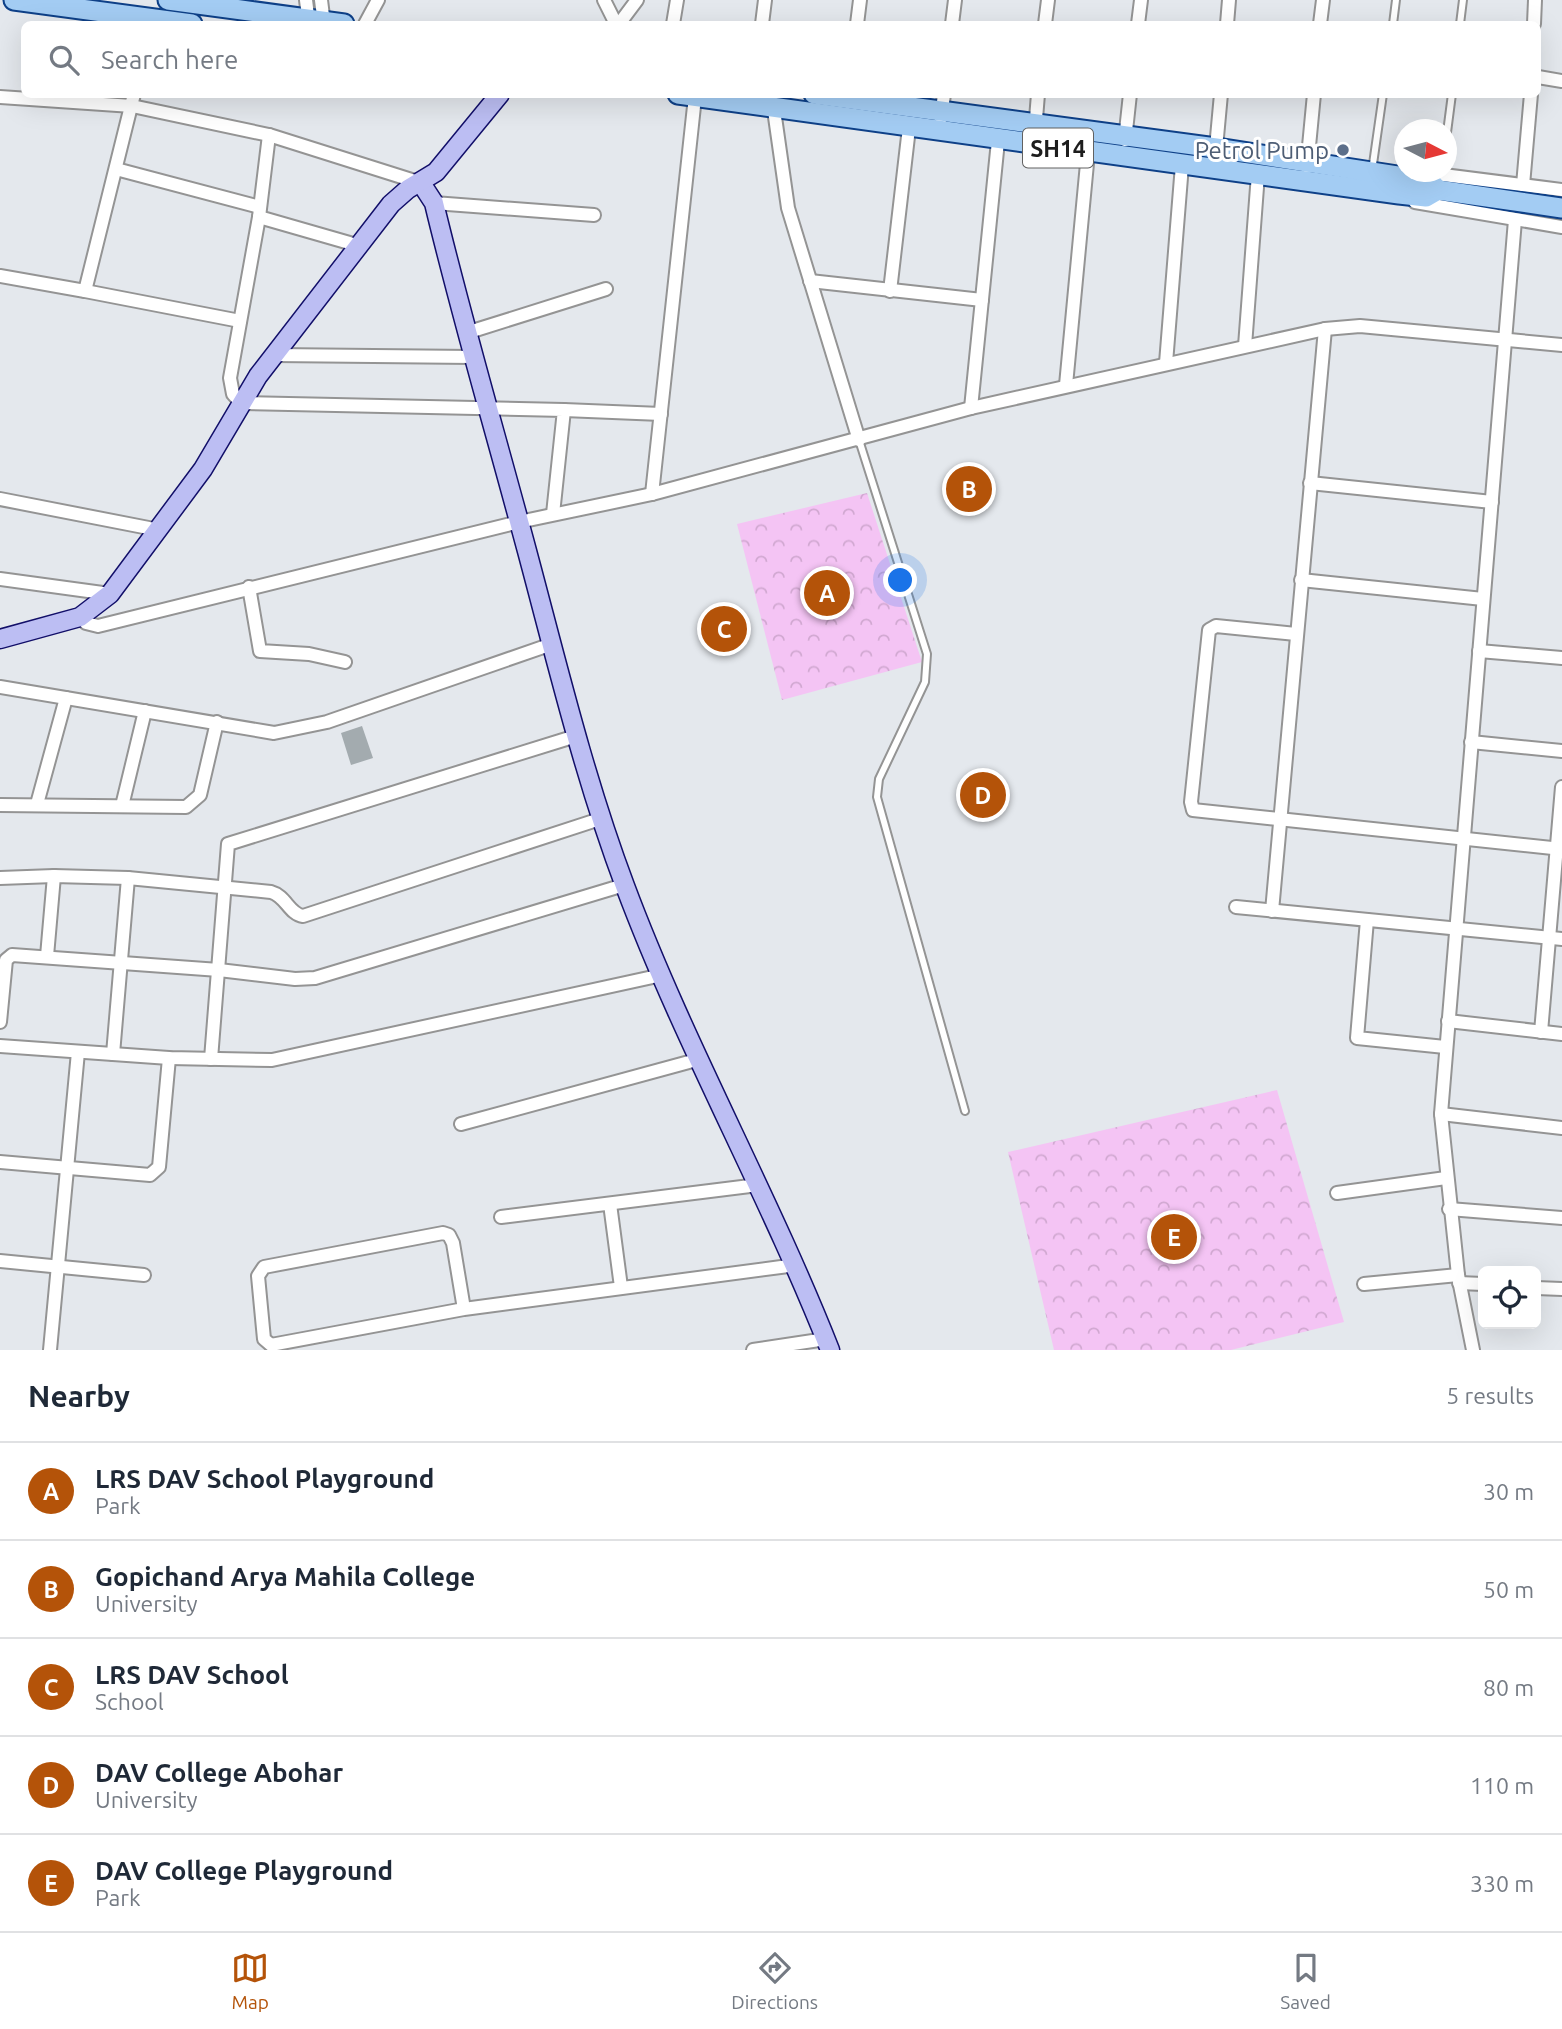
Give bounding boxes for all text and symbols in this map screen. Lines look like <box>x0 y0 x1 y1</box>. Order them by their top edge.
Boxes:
search box <box>21 21 1541 98</box>
icon: search <box>45 41 83 79</box>
text: Search here <box>101 45 238 74</box>
north arrow <box>1394 119 1457 182</box>
road number: SH14 <box>1023 128 1093 168</box>
place label: Petrol Pump <box>1195 137 1329 164</box>
marker: Petrol Pump <box>1335 142 1351 158</box>
pin: B <box>946 463 992 515</box>
your location <box>883 563 917 597</box>
pin: A <box>804 567 850 619</box>
pin: C <box>701 603 747 655</box>
pin: D <box>960 769 1006 821</box>
pin: E <box>1151 1211 1197 1263</box>
map controls <box>1478 1266 1541 1329</box>
button: locate <box>1478 1266 1541 1329</box>
text: Nearby <box>28 1379 130 1413</box>
text: 5 results <box>1446 1383 1534 1408</box>
text: LRS DAV School Playground <box>95 1464 434 1493</box>
text: A <box>43 1479 59 1504</box>
text: 30 m <box>1483 1479 1534 1504</box>
text: Park <box>95 1493 141 1518</box>
text: Gopichand Arya Mahila College <box>95 1562 475 1591</box>
text: B <box>43 1577 59 1602</box>
text: 50 m <box>1483 1577 1534 1602</box>
text: University <box>95 1591 198 1616</box>
text: LRS DAV School <box>95 1660 289 1689</box>
text: C <box>44 1675 58 1700</box>
text: 80 m <box>1483 1675 1534 1700</box>
text: School <box>95 1689 164 1714</box>
text: DAV College Abohar <box>95 1758 343 1787</box>
text: D <box>43 1773 59 1798</box>
text: 110 m <box>1470 1773 1534 1798</box>
text: University <box>95 1787 198 1812</box>
text: DAV College Playground <box>95 1856 393 1885</box>
text: E <box>44 1871 58 1896</box>
text: 330 m <box>1470 1871 1534 1896</box>
text: Park <box>95 1885 141 1910</box>
tab: Map <box>231 1949 269 2013</box>
tab: Directions <box>731 1949 818 2013</box>
tab: Saved <box>1280 1949 1331 2013</box>

